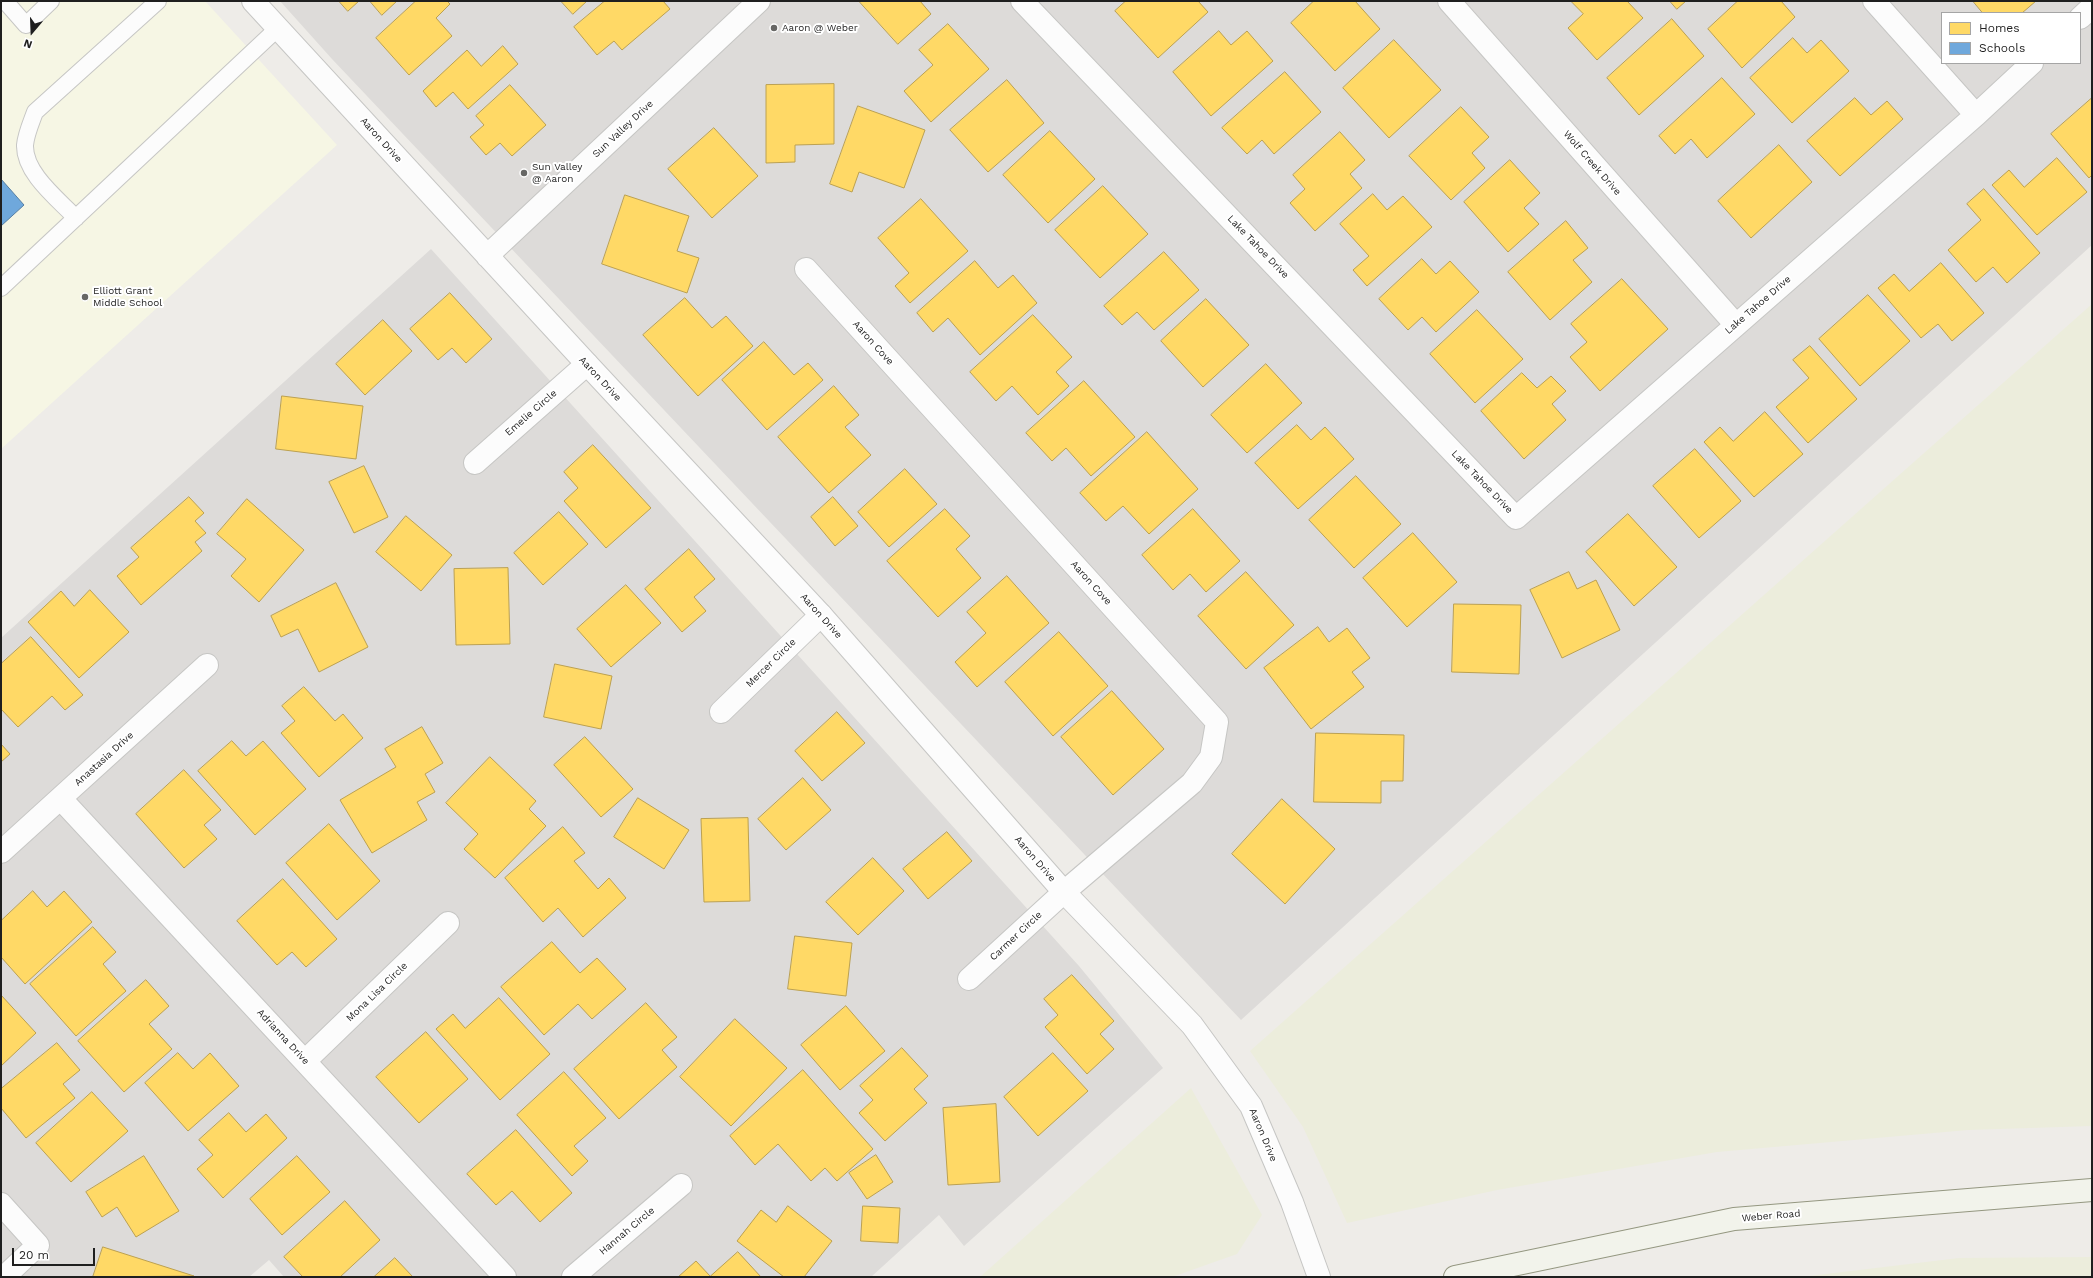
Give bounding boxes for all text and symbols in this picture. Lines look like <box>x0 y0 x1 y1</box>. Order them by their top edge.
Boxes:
north arrow <box>12 12 52 52</box>
legend <box>1941 12 2081 64</box>
text: Homes <box>1979 21 2020 35</box>
place label: Aaron @ Weber <box>782 22 858 34</box>
marker: Aaron @ Weber <box>769 23 779 33</box>
text: N <box>22 36 34 51</box>
text: Schools <box>1979 41 2025 55</box>
street label: Sun Valley Drive <box>590 98 656 160</box>
street label: Aaron Drive <box>358 115 404 165</box>
street label: Wolf Creek Drive <box>1561 128 1623 198</box>
place label: Sun Valley @ Aaron <box>532 161 582 184</box>
marker: Sun Valley @ Aaron <box>519 168 529 178</box>
street label: Lake Tahoe Drive <box>1225 213 1291 281</box>
street label: Lake Tahoe Drive <box>1723 273 1793 337</box>
place label: Elliott Grant Middle School <box>93 285 162 308</box>
marker: Elliott Grant Middle School <box>80 292 90 302</box>
street label: Aaron Cove <box>850 318 896 368</box>
street label: Aaron Drive <box>576 354 624 404</box>
street label: Emelie Circle <box>503 387 559 439</box>
street label: Lake Tahoe Drive <box>1449 448 1515 516</box>
street label: Aaron Cove <box>1068 558 1114 608</box>
street label: Aaron Drive <box>798 591 844 641</box>
street label: Mercer Circle <box>743 636 799 690</box>
street label: Anastasia Drive <box>72 729 136 789</box>
street label: Aaron Drive <box>1012 834 1058 884</box>
street label: Carmer Circle <box>987 909 1045 963</box>
street label: Mona Lisa Circle <box>344 960 410 1024</box>
street label: Adrianna Drive <box>254 1007 312 1067</box>
street label: Aaron Drive <box>1246 1107 1280 1163</box>
street label: Hannah Circle <box>597 1204 657 1258</box>
street label: Weber Road <box>1741 1207 1801 1225</box>
scale bar <box>14 1240 97 1266</box>
text: 20 m <box>19 1248 49 1262</box>

